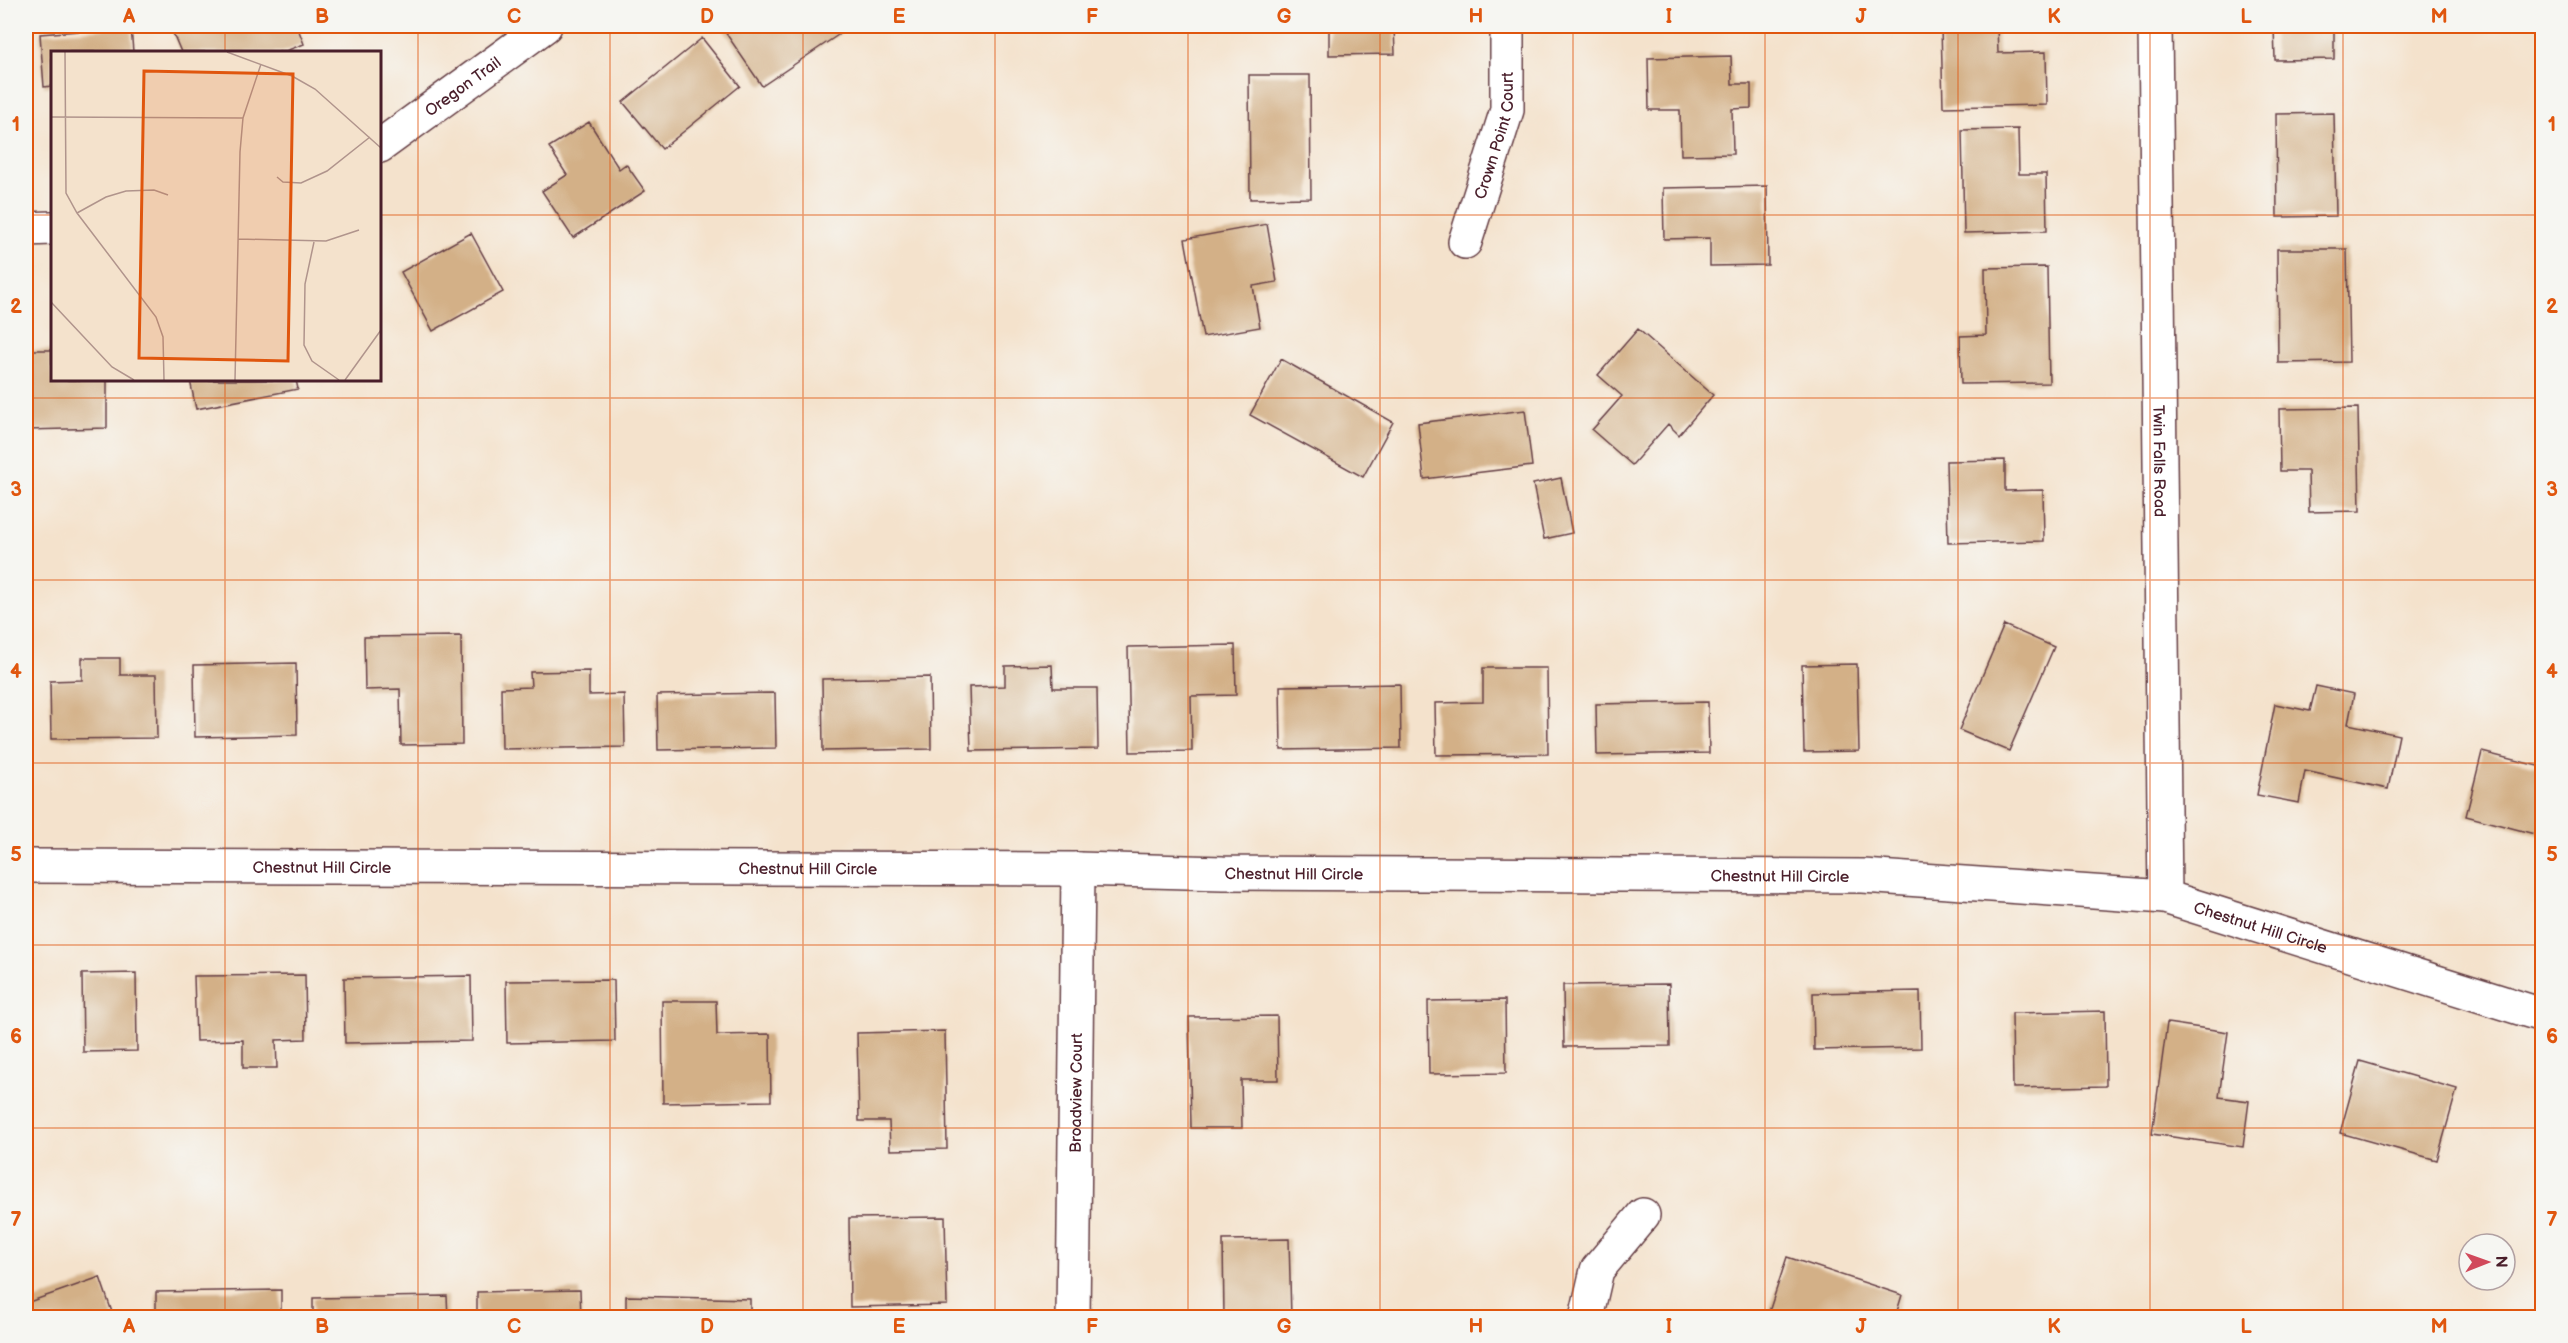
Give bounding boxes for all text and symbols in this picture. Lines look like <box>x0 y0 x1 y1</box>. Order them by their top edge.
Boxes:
text: A <box>122 5 136 29</box>
text: B <box>315 5 329 29</box>
text: C <box>507 5 521 29</box>
text: D <box>700 5 714 29</box>
text: E <box>893 5 906 29</box>
text: F <box>1086 5 1098 29</box>
text: G <box>1277 5 1292 29</box>
text: H <box>1469 5 1483 29</box>
text: I <box>1666 5 1672 29</box>
text: J <box>1856 5 1868 29</box>
text: K <box>2047 5 2061 29</box>
text: L <box>2240 5 2252 29</box>
text: M <box>2430 5 2448 29</box>
inset map <box>51 51 381 381</box>
street label: Oregon Trail <box>422 53 505 121</box>
street label: Crown Point Court <box>1471 72 1518 202</box>
text: 1 <box>12 113 20 137</box>
text: 1 <box>2548 113 2556 137</box>
text: 2 <box>10 295 22 319</box>
text: 2 <box>2546 295 2558 319</box>
street label: Twin Falls Road <box>2148 405 2169 517</box>
text: 3 <box>10 478 22 502</box>
text: 3 <box>2546 478 2558 502</box>
text: 4 <box>10 660 22 684</box>
text: 4 <box>2546 660 2558 684</box>
text: 5 <box>10 843 22 867</box>
text: 5 <box>2546 843 2558 867</box>
street label: Chestnut Hill Circle <box>253 859 392 878</box>
street label: Chestnut Hill Circle <box>739 860 878 879</box>
street label: Chestnut Hill Circle <box>1225 865 1364 885</box>
street label: Chestnut Hill Circle <box>1711 867 1850 887</box>
street label: Chestnut Hill Circle <box>2191 899 2330 958</box>
text: 6 <box>10 1025 22 1049</box>
text: 6 <box>2546 1025 2558 1049</box>
street label: Broadview Court <box>1067 1033 1087 1153</box>
text: 7 <box>10 1208 22 1232</box>
text: 7 <box>2546 1208 2558 1232</box>
north arrow <box>2457 1232 2517 1292</box>
text: N <box>2491 1256 2510 1268</box>
text: A <box>122 1315 136 1339</box>
text: B <box>315 1315 329 1339</box>
text: C <box>507 1315 521 1339</box>
text: D <box>700 1315 714 1339</box>
text: E <box>893 1315 906 1339</box>
text: F <box>1086 1315 1098 1339</box>
text: G <box>1277 1315 1292 1339</box>
text: H <box>1469 1315 1483 1339</box>
text: I <box>1666 1315 1672 1339</box>
text: J <box>1856 1315 1868 1339</box>
text: K <box>2047 1315 2061 1339</box>
text: L <box>2240 1315 2252 1339</box>
text: M <box>2430 1315 2448 1339</box>

